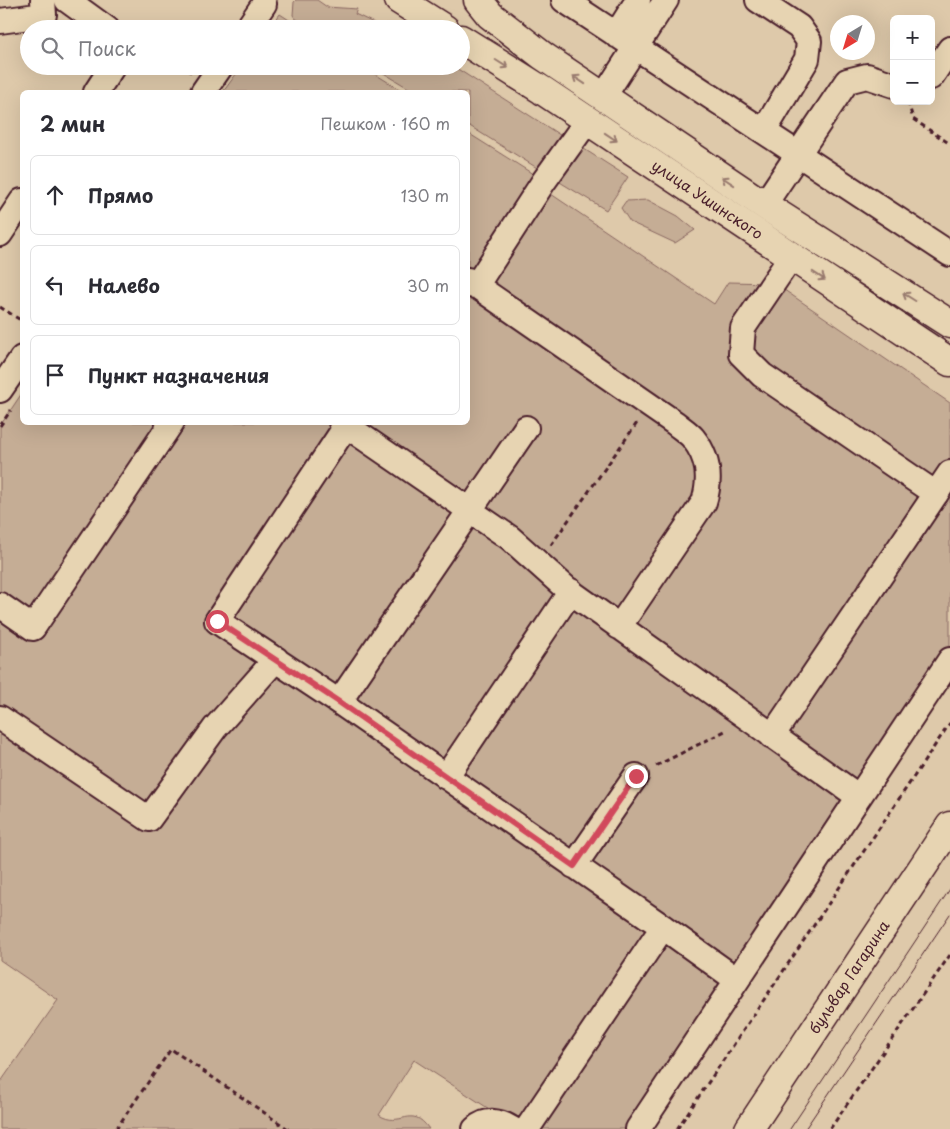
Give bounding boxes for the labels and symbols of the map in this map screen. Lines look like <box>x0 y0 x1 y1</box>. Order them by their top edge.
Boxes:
north arrow <box>830 15 875 60</box>
one-way arrow <box>494 60 508 70</box>
one-way arrow <box>572 75 586 85</box>
one-way arrow <box>604 132 618 142</box>
street label: улица Ушинского <box>647 153 768 244</box>
one-way arrow <box>721 176 735 186</box>
one-way arrow <box>812 271 826 281</box>
one-way arrow <box>902 292 916 302</box>
route start <box>206 610 229 633</box>
route end <box>625 765 648 788</box>
street label: бульвар Гагарина <box>802 915 895 1038</box>

